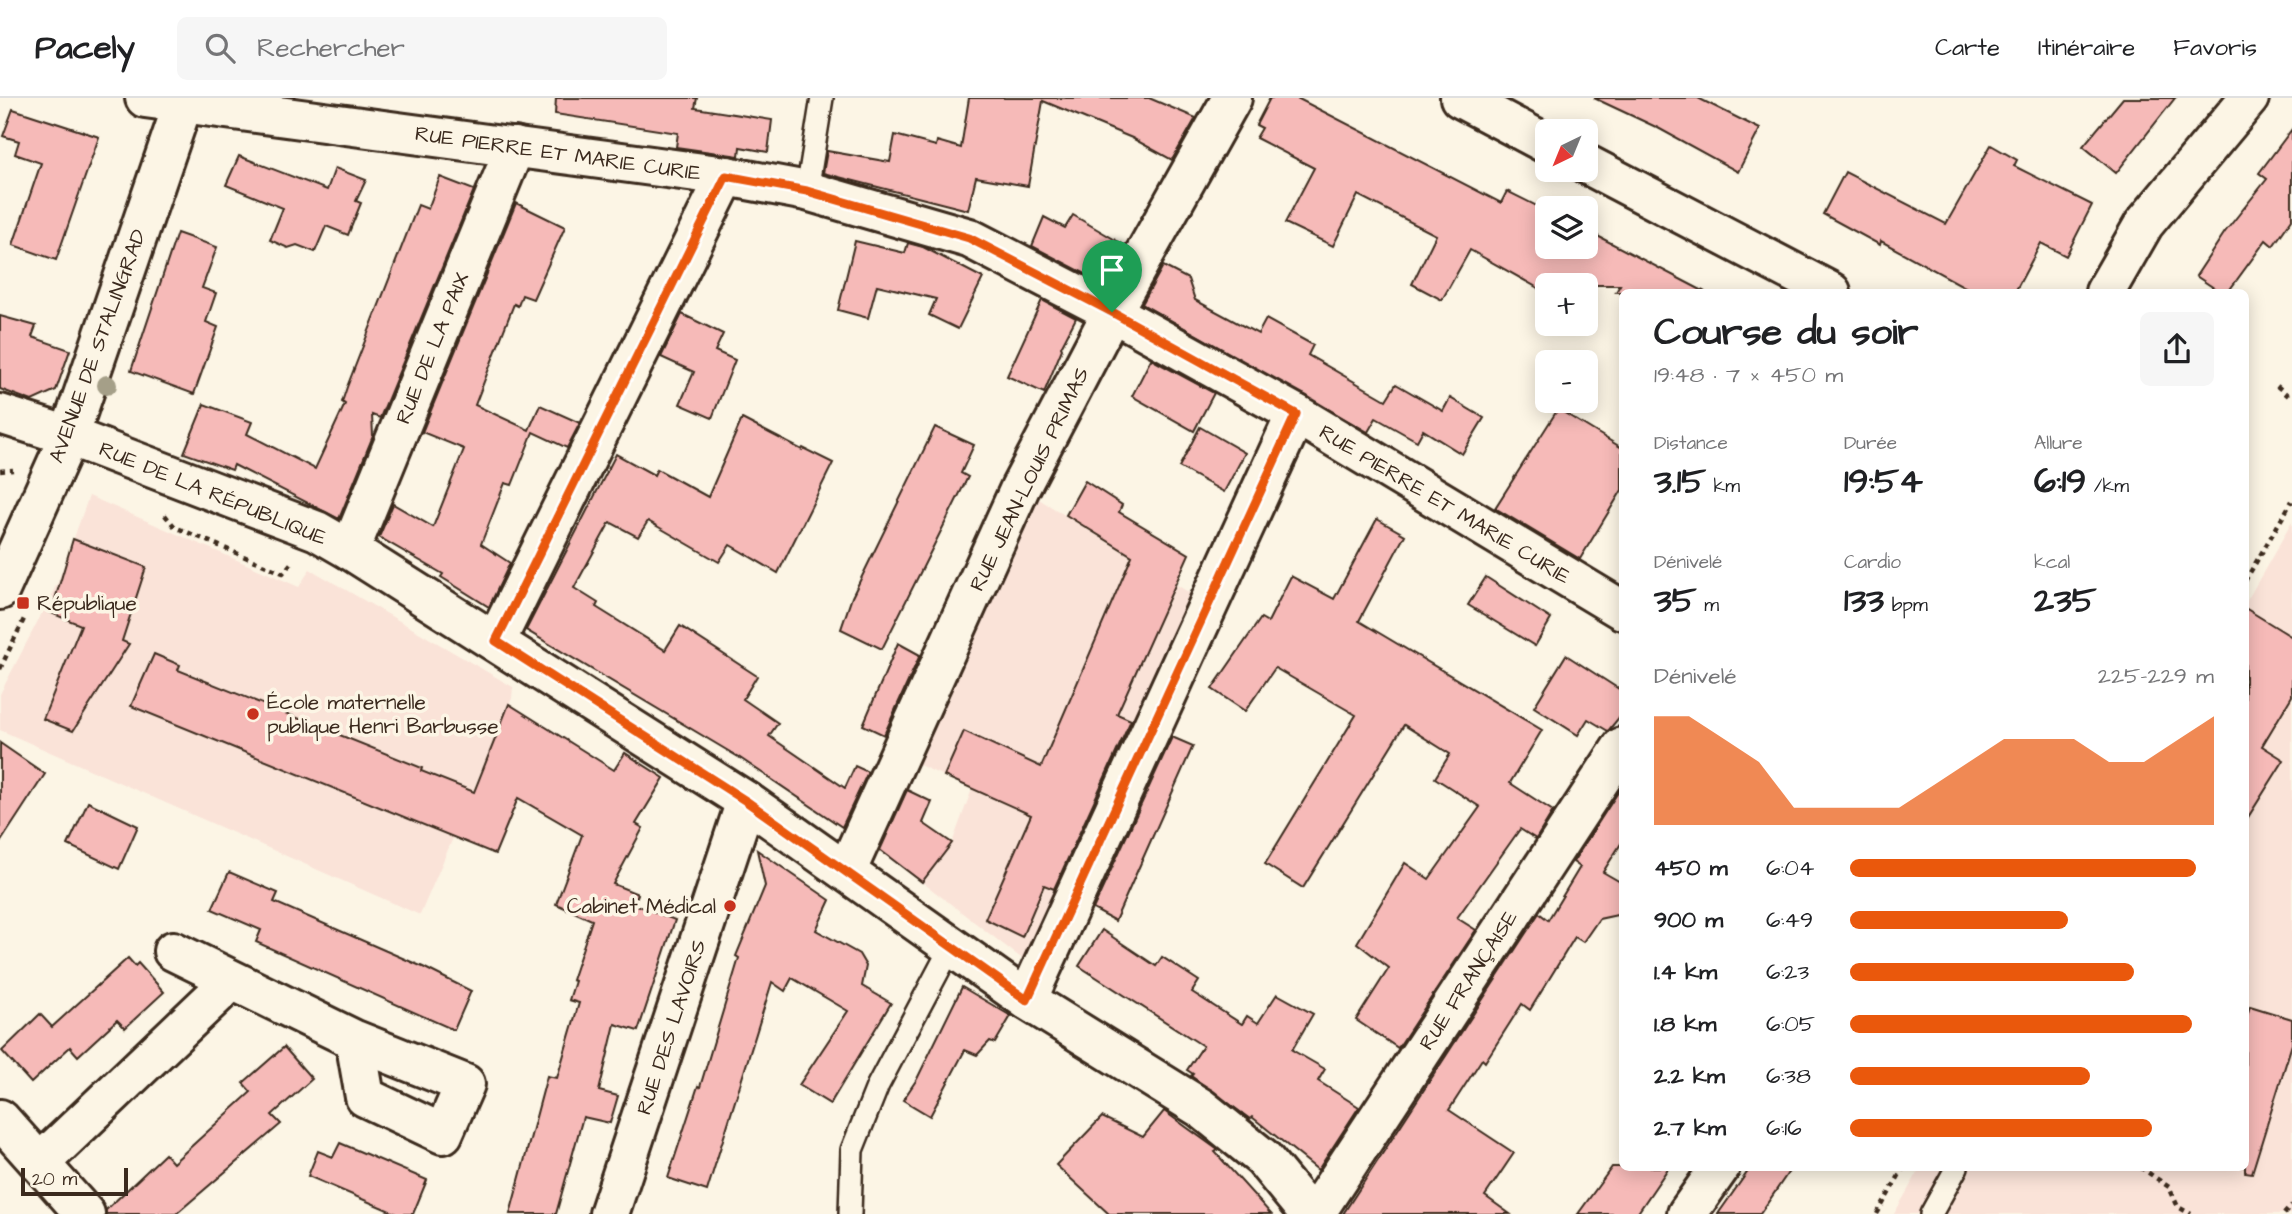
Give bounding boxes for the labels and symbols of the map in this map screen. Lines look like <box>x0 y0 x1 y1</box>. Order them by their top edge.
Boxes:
street label: RUE PIERRE ET MARIE CURIE <box>413 119 703 188</box>
north arrow <box>1535 119 1598 182</box>
street label: AVENUE DE STALINGRAD <box>42 225 153 467</box>
pin <box>1082 240 1142 312</box>
street label: RUE DE LA PAIX <box>389 268 476 428</box>
street label: RUE JEAN-LOUIS PRIMAS <box>963 362 1096 596</box>
street label: RUE PIERRE ET MARIE CURIE <box>1314 418 1576 591</box>
street label: RUE DE LA RÉPUBLIQUE <box>95 435 331 553</box>
place label: République <box>37 589 137 619</box>
marker: République <box>15 595 31 611</box>
place label: École maternelle publique Henri Barbusse <box>267 688 499 742</box>
marker: École maternelle publique Henri Barbusse <box>245 706 261 722</box>
place label: Cabinet Médical <box>567 892 716 921</box>
marker: Cabinet Médical <box>722 898 738 914</box>
street label: RUE FRANÇAISE <box>1412 904 1525 1056</box>
street label: RUE DES LAVOIRS <box>629 936 713 1118</box>
scale bar <box>21 1165 128 1197</box>

